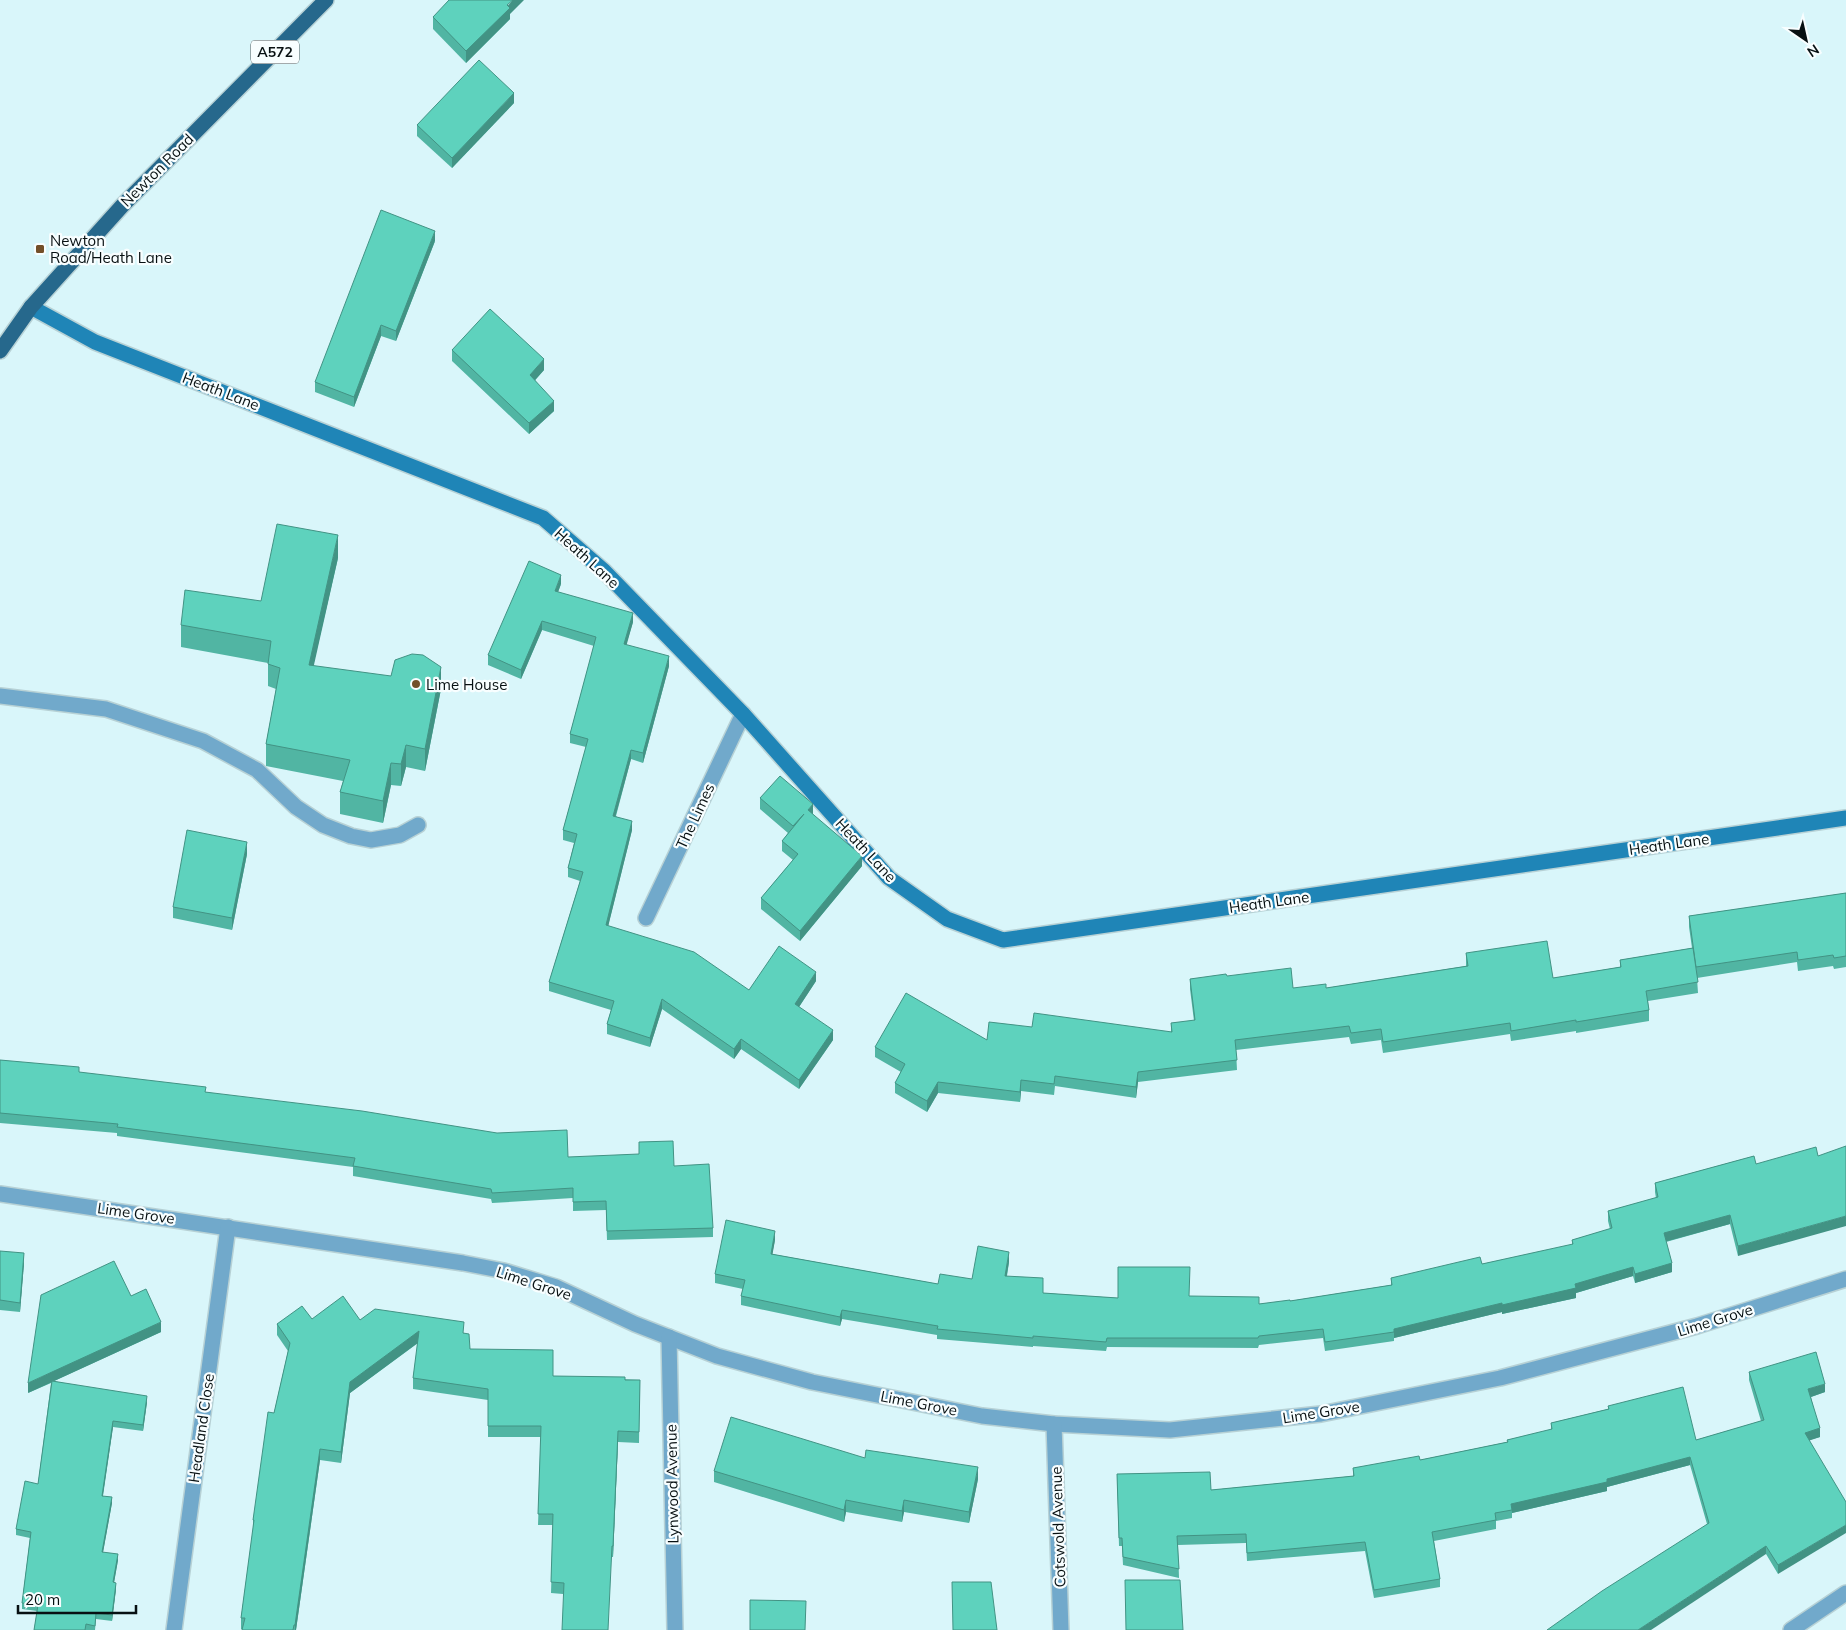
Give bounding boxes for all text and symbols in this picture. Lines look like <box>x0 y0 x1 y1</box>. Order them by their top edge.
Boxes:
north arrow <box>1781 15 1831 65</box>
text: N <box>1804 40 1823 61</box>
road number: A572 <box>251 41 299 64</box>
street label: Newton Road <box>116 129 198 211</box>
place label: Newton Road/Heath Lane <box>50 231 172 267</box>
marker: Newton Road/Heath Lane <box>34 243 46 255</box>
street label: Heath Lane <box>180 368 262 414</box>
street label: Heath Lane <box>551 524 623 592</box>
place label: Lime House <box>426 675 507 694</box>
marker: Lime House <box>410 678 422 690</box>
street label: The Limes <box>672 780 718 852</box>
street label: Heath Lane <box>832 814 900 886</box>
street label: Heath Lane <box>1628 829 1710 859</box>
street label: Heath Lane <box>1228 887 1310 917</box>
street label: Lime Grove <box>96 1198 176 1228</box>
street label: Lime Grove <box>494 1262 574 1304</box>
street label: Lime Grove <box>1675 1300 1755 1340</box>
street label: Headland Close <box>184 1372 218 1484</box>
street label: Lime Grove <box>879 1386 959 1420</box>
street label: Lime Grove <box>1281 1397 1361 1427</box>
street label: Lynwood Avenue <box>661 1424 683 1544</box>
street label: Cotswold Avenue <box>1046 1466 1070 1588</box>
scale bar <box>18 1582 135 1614</box>
text: 20 m <box>25 1590 60 1609</box>

